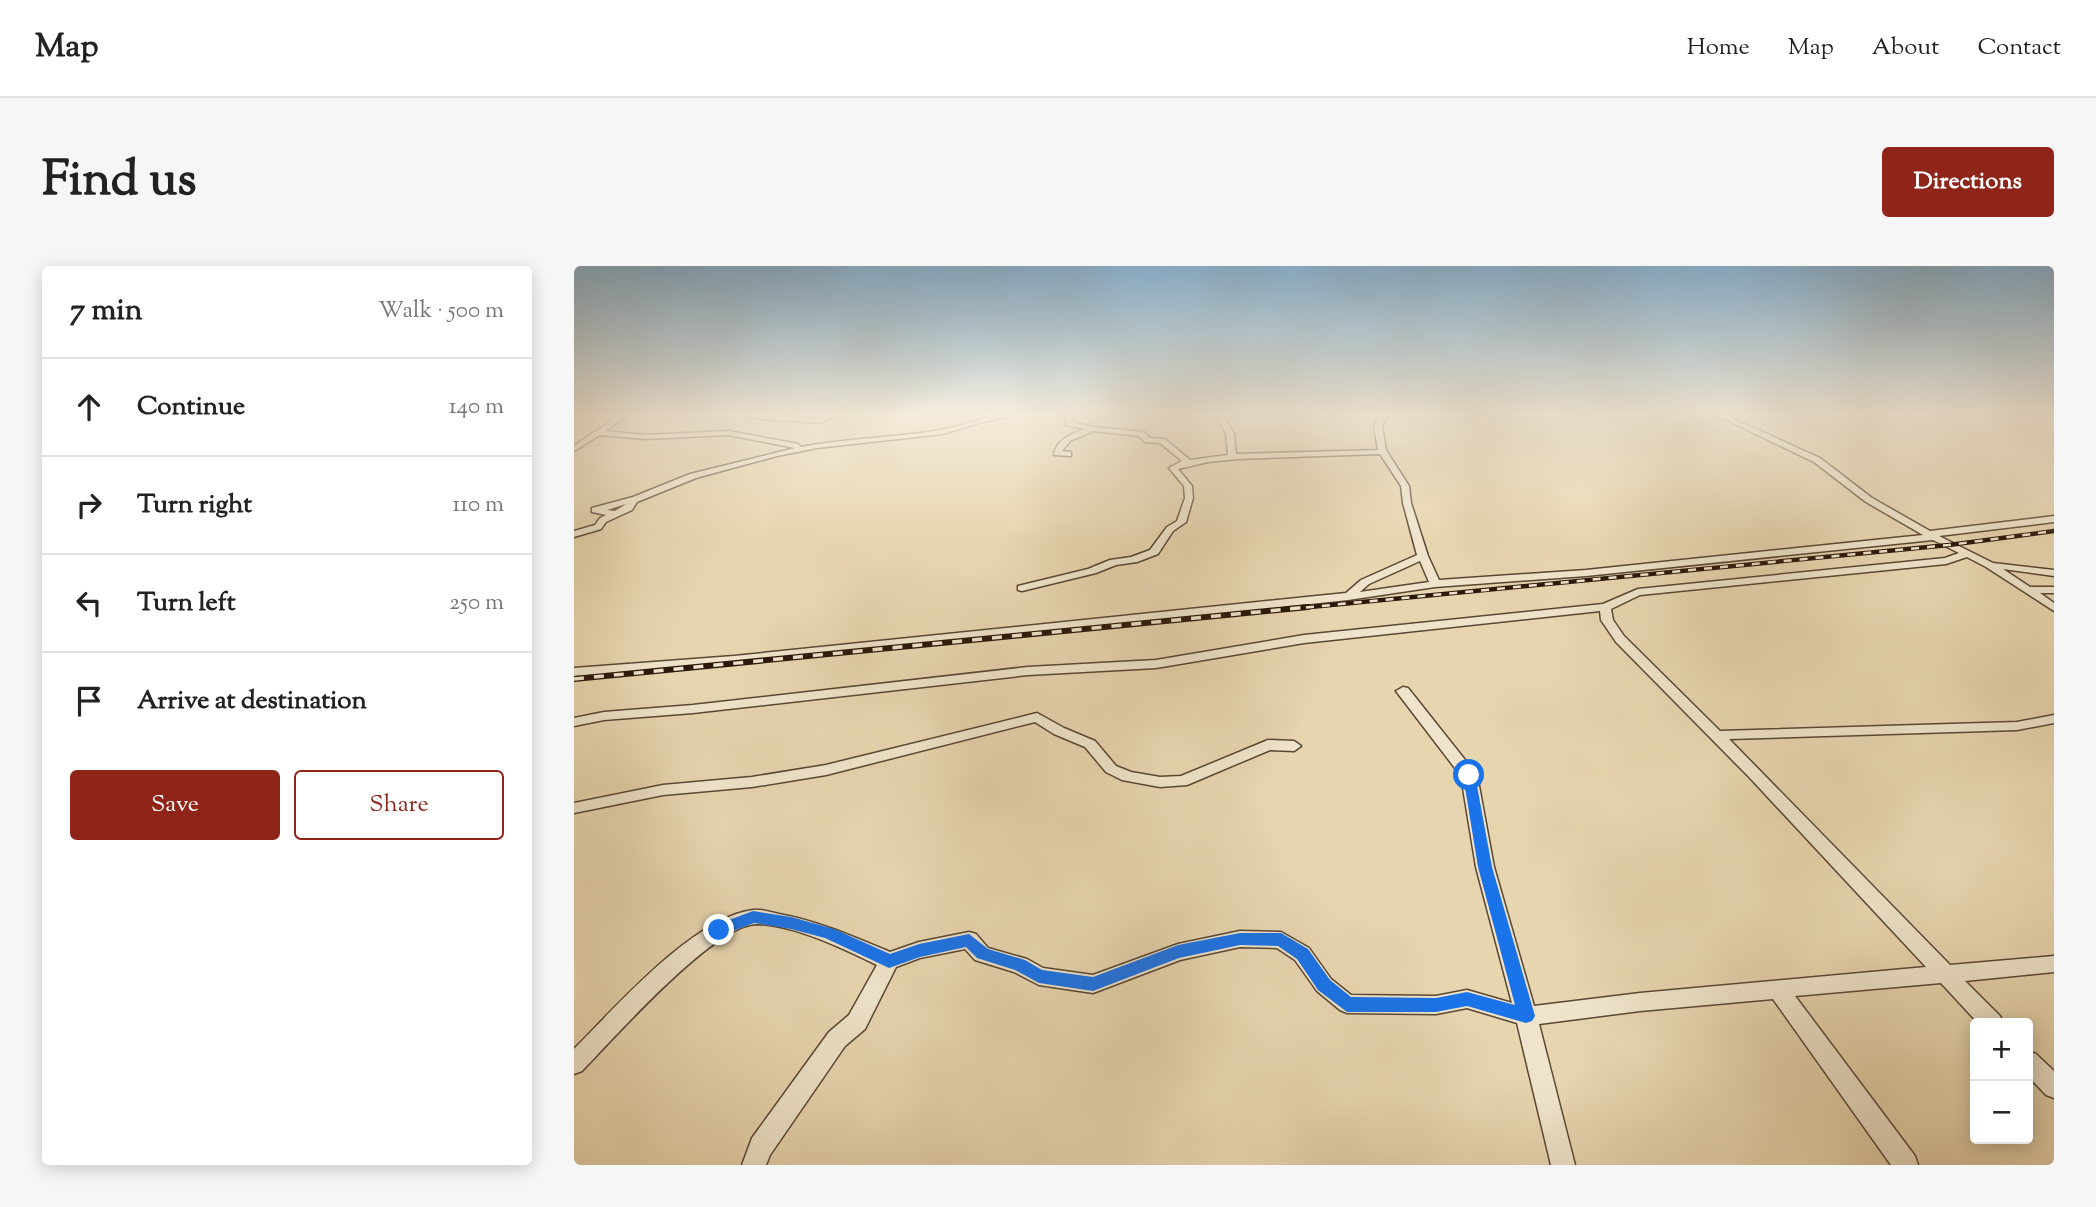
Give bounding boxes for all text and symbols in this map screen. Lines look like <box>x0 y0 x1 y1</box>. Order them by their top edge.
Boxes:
text: Map <box>35 24 99 72</box>
text: Home <box>1687 31 1750 65</box>
text: Map <box>1788 31 1834 65</box>
text: About <box>1872 31 1939 65</box>
text: Contact <box>1977 31 2061 65</box>
text: Find us <box>42 147 196 217</box>
button: Directions <box>1882 147 2054 217</box>
text: 7 min <box>70 290 142 333</box>
text: Walk · 500 m <box>378 295 504 328</box>
icon: ahead <box>70 388 108 426</box>
text: Continue <box>137 389 245 426</box>
text: 140 m <box>449 391 504 424</box>
icon: right <box>70 486 108 524</box>
text: Turn right <box>137 487 252 524</box>
text: 110 m <box>453 489 504 522</box>
icon: left <box>70 584 108 622</box>
text: Turn left <box>137 585 236 622</box>
text: 250 m <box>449 587 504 620</box>
icon: arrive <box>70 682 108 720</box>
text: Arrive at destination <box>137 683 367 720</box>
route start <box>1453 759 1484 790</box>
button: Save <box>70 770 280 840</box>
button: Share <box>294 770 504 840</box>
route end <box>703 914 734 945</box>
map controls <box>1970 1018 2033 1144</box>
button: + <box>1970 1018 2033 1081</box>
button: − <box>1970 1081 2033 1144</box>

